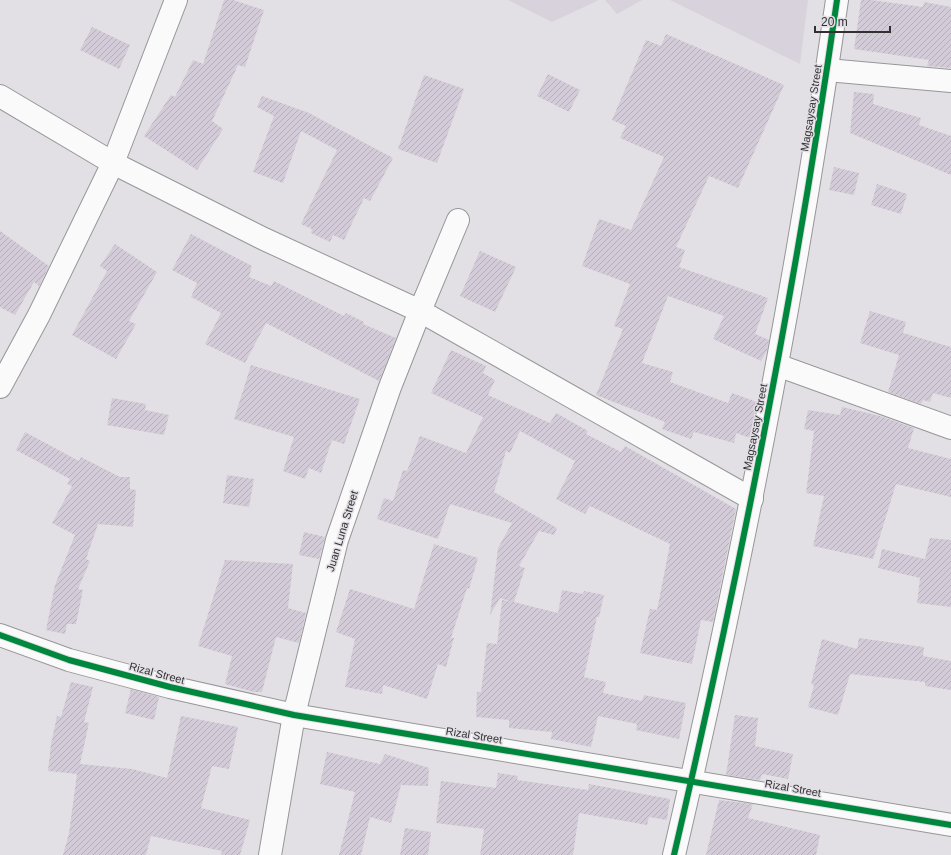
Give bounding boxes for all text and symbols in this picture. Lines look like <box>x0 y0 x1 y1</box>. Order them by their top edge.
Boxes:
scale bar <box>815 8 890 34</box>
text: 20 m <box>821 15 848 29</box>
street label: Magsaysay Street <box>798 64 824 152</box>
street label: Magsaysay Street <box>741 383 769 471</box>
street label: Juan Luna Street <box>324 489 360 573</box>
street label: Rizal Street <box>128 660 186 686</box>
street label: Rizal Street <box>445 725 503 745</box>
street label: Rizal Street <box>764 777 822 799</box>

